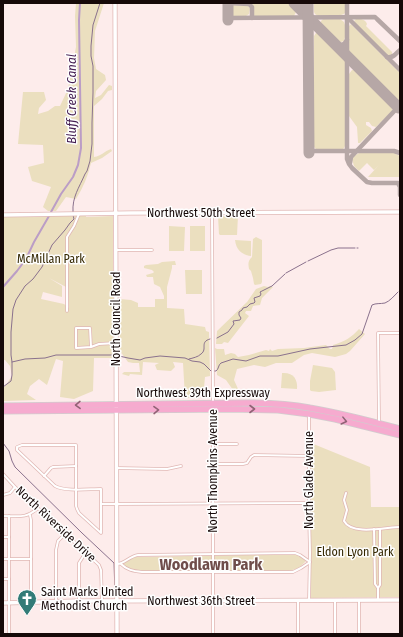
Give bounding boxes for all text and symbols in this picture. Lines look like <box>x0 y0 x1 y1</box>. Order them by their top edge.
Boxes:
water label: Bluff Creek Canal <box>64 53 79 144</box>
street label: Northwest 50th Street <box>147 206 255 220</box>
park label: McMillan Park <box>17 252 85 266</box>
street label: North Council Road <box>109 272 123 366</box>
street label: Northwest 39th Expressway <box>136 386 271 400</box>
one-way arrow <box>75 401 81 409</box>
one-way arrow <box>249 405 255 413</box>
one-way arrow <box>153 406 159 414</box>
street label: North Thompkins Avenue <box>206 409 220 533</box>
one-way arrow <box>340 416 347 424</box>
street label: North Glade Avenue <box>302 431 316 529</box>
street label: North Riverside Drive <box>13 483 99 565</box>
park label: Eldon Lyon Park <box>316 545 394 559</box>
district label: Woodlawn Park <box>160 555 263 574</box>
place label: Saint Marks United Methodist Church <box>41 585 134 613</box>
church icon: Saint Marks United Methodist Church <box>16 588 38 616</box>
street label: Northwest 36th Street <box>147 594 255 608</box>

